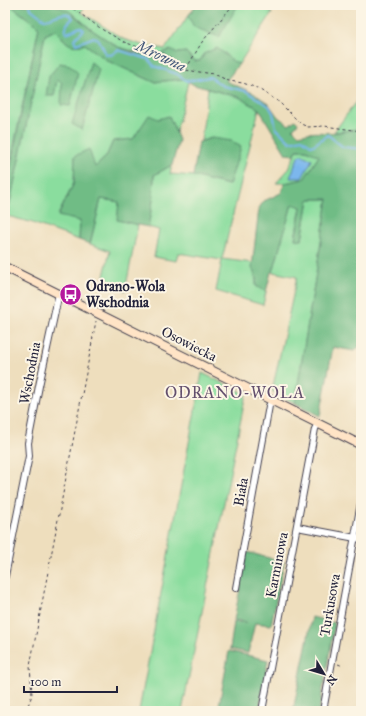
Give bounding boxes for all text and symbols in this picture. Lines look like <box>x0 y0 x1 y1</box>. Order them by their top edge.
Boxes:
water label: Mrowna <box>131 36 189 75</box>
place label: Odrano-Wola Wschodnia <box>86 278 166 311</box>
bus stop icon: Odrano-Wola Wschodnia <box>57 281 83 307</box>
street label: Osowiecka <box>158 323 220 365</box>
street label: Wschodnia <box>16 340 44 406</box>
district label: ODRANO-WOLA <box>165 383 305 402</box>
street label: Biała <box>230 476 252 508</box>
street label: Karminowa <box>262 531 292 599</box>
street label: Turkusowa <box>316 572 344 638</box>
north arrow <box>304 654 344 694</box>
scale bar <box>24 668 117 694</box>
text: N <box>323 672 339 688</box>
text: 100 m <box>30 675 61 689</box>

